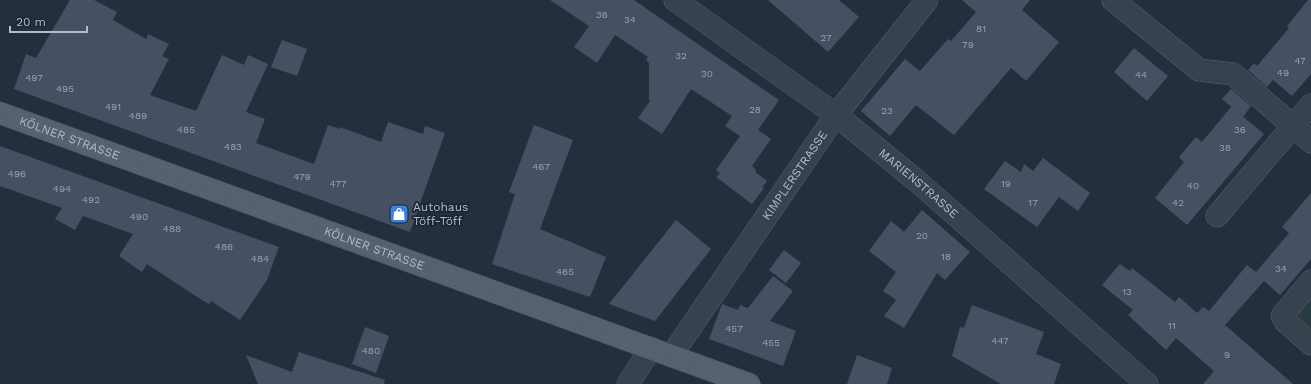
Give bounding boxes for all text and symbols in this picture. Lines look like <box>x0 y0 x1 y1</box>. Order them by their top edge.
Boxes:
scale bar <box>10 8 87 34</box>
house number: 36 <box>596 9 608 20</box>
house number: 34 <box>624 14 636 25</box>
text: 20 m <box>16 15 46 29</box>
house number: 81 <box>976 23 986 34</box>
house number: 27 <box>820 32 832 43</box>
house number: 79 <box>962 39 974 50</box>
house number: 32 <box>675 50 687 61</box>
house number: 47 <box>1294 55 1306 66</box>
house number: 49 <box>1277 67 1289 78</box>
house number: 30 <box>701 68 713 79</box>
house number: 44 <box>1135 69 1147 80</box>
house number: 497 <box>25 72 43 83</box>
house number: 495 <box>56 83 74 94</box>
house number: 491 <box>105 101 121 112</box>
house number: 28 <box>749 104 761 115</box>
house number: 23 <box>881 105 893 116</box>
house number: 489 <box>129 110 147 121</box>
street label: KÖLNER STRASSE <box>18 114 122 163</box>
house number: 485 <box>177 124 195 135</box>
house number: 36 <box>1234 124 1246 135</box>
street label: KIMPLERSTRASSE <box>759 128 830 223</box>
house number: 483 <box>224 141 242 152</box>
house number: 38 <box>1219 142 1231 153</box>
street label: MARIENSTRASSE <box>876 146 961 221</box>
house number: 467 <box>532 161 550 172</box>
house number: 496 <box>8 168 26 179</box>
house number: 479 <box>293 171 311 182</box>
house number: 477 <box>330 178 347 189</box>
house number: 19 <box>1001 178 1011 189</box>
house number: 40 <box>1187 180 1199 191</box>
house number: 494 <box>53 183 71 194</box>
house number: 492 <box>82 194 100 205</box>
house number: 17 <box>1028 197 1038 208</box>
house number: 42 <box>1172 197 1184 208</box>
place label: Autohaus Töff-Töff <box>413 200 468 228</box>
shop icon: Autohaus Töff-Töff <box>388 203 410 225</box>
house number: 490 <box>130 211 148 222</box>
house number: 488 <box>163 223 181 234</box>
street label: KÖLNER STRASSE <box>322 224 427 273</box>
house number: 20 <box>916 230 928 241</box>
house number: 486 <box>215 241 233 252</box>
house number: 18 <box>941 251 951 262</box>
house number: 484 <box>251 253 269 264</box>
house number: 34 <box>1275 263 1287 274</box>
house number: 465 <box>556 266 574 277</box>
house number: 13 <box>1122 286 1132 297</box>
house number: 11 <box>1168 320 1176 331</box>
house number: 457 <box>725 323 743 334</box>
house number: 447 <box>991 335 1009 346</box>
house number: 455 <box>762 337 780 348</box>
house number: 480 <box>362 345 380 356</box>
house number: 9 <box>1224 349 1230 360</box>

